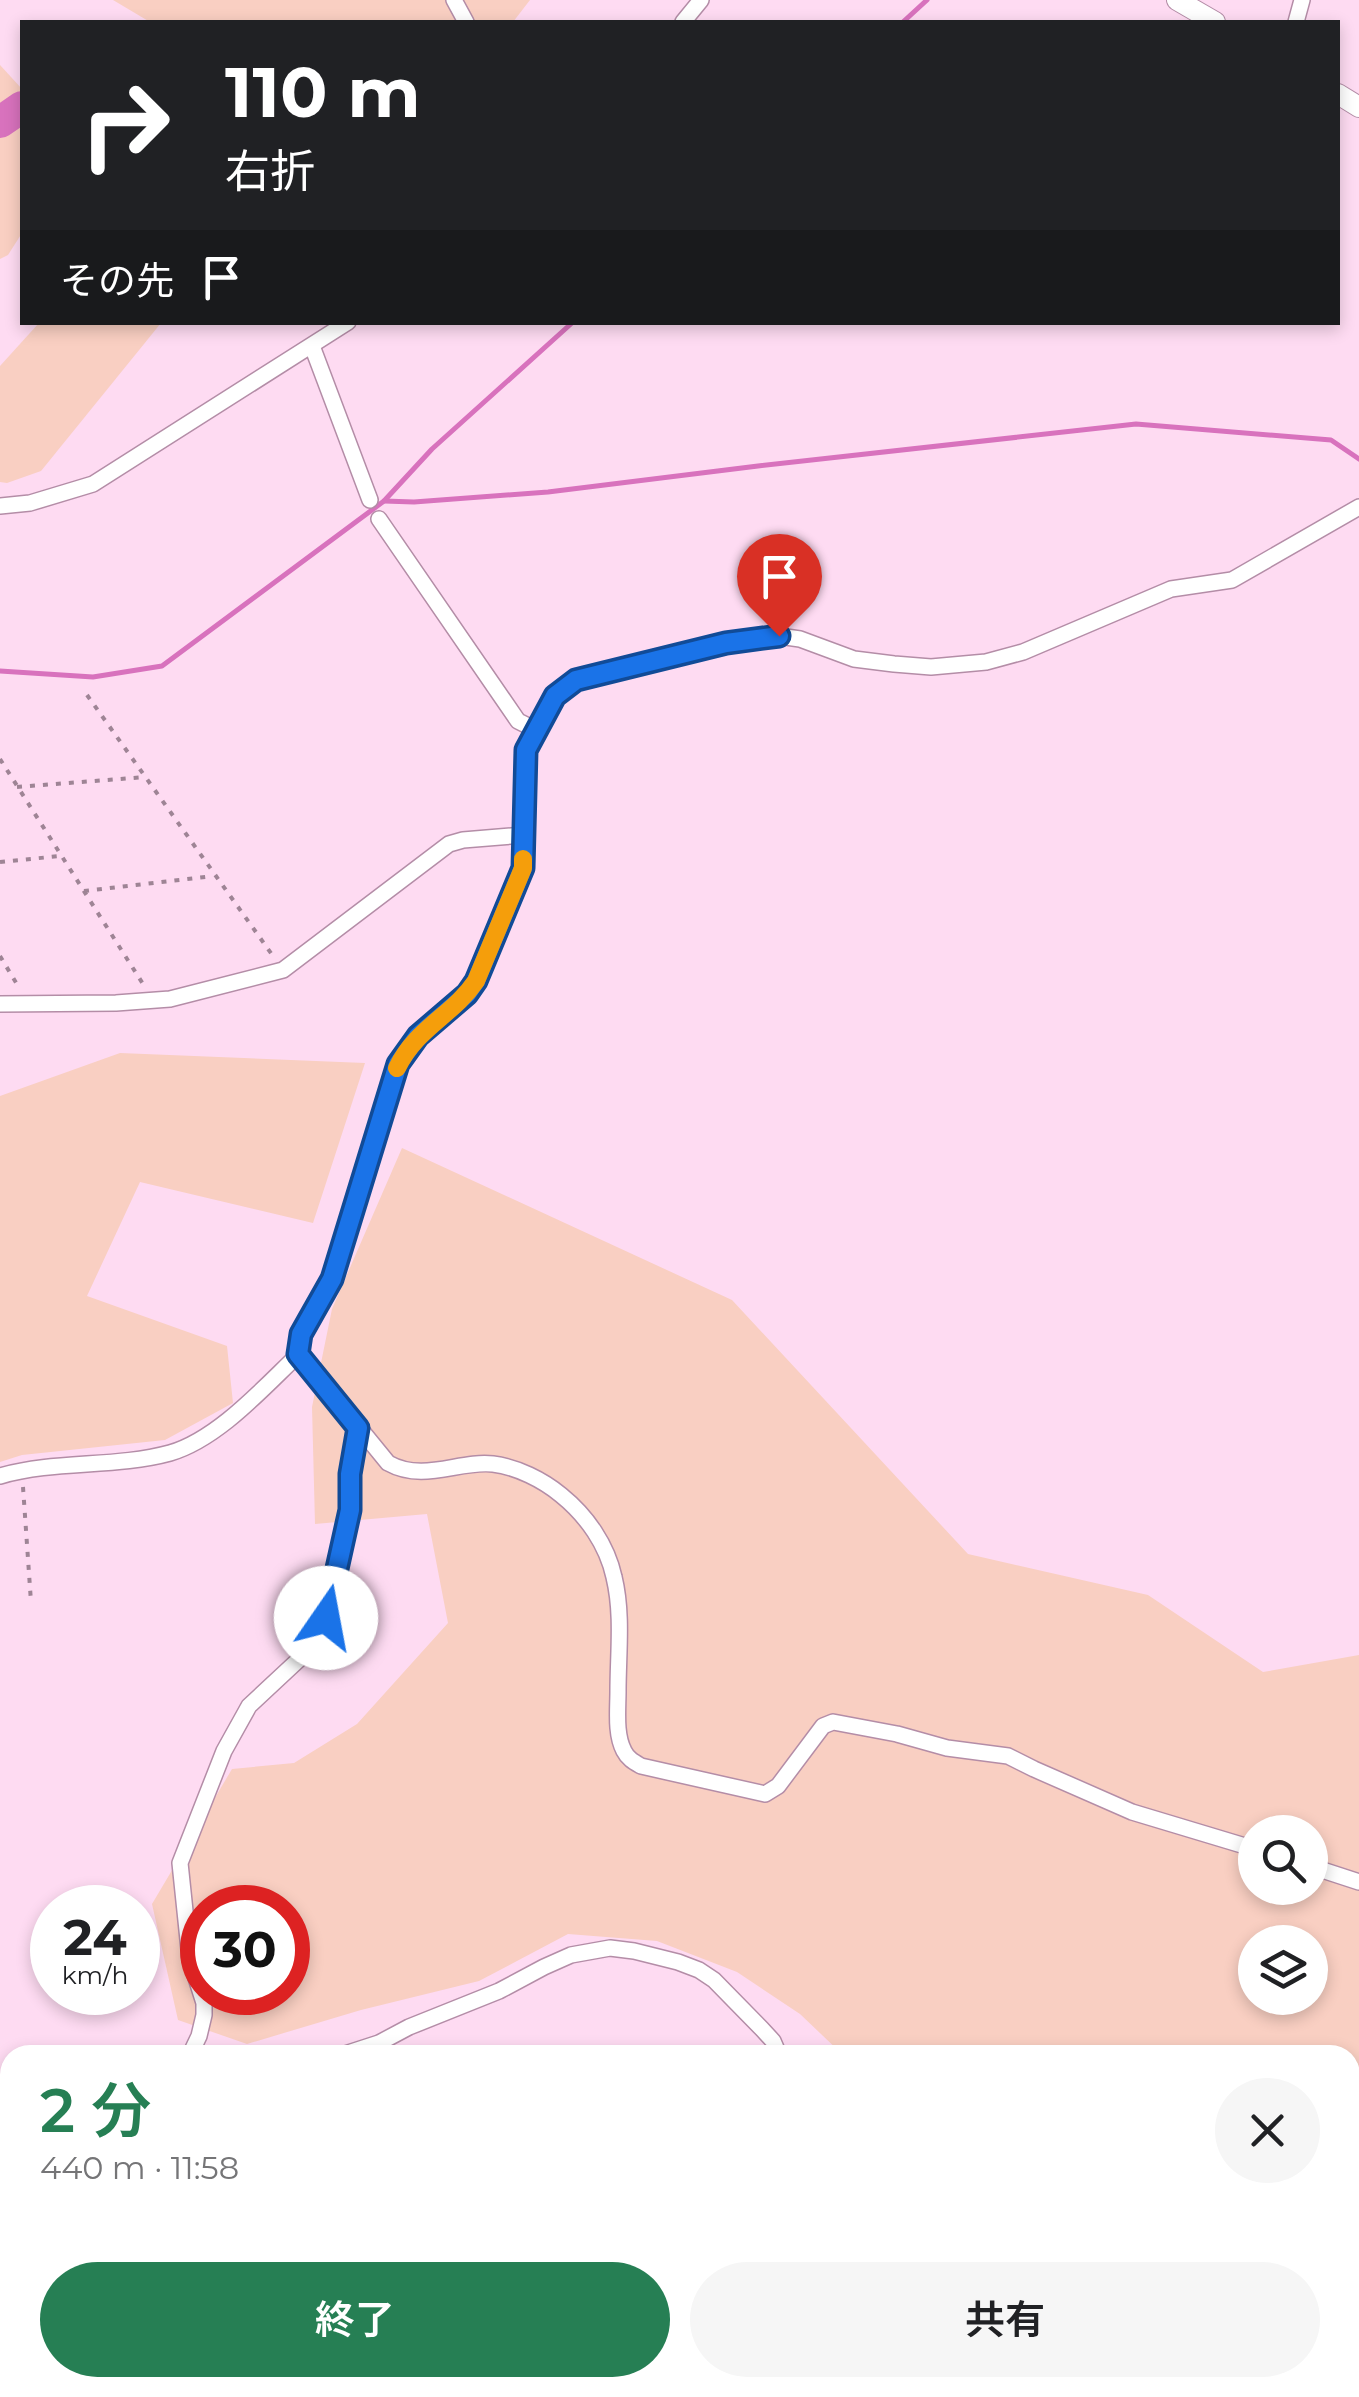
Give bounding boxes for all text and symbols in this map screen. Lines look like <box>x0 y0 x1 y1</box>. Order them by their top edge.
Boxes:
text: 110 m <box>225 49 421 135</box>
icon: right <box>60 60 190 190</box>
text: 右折 <box>225 143 315 198</box>
icon: arrive <box>194 250 249 305</box>
text: その先 <box>60 257 174 304</box>
pin <box>737 534 822 637</box>
icon: arrive <box>752 549 807 604</box>
position arrow <box>274 1566 378 1670</box>
map controls <box>1238 1815 1328 2015</box>
button: search <box>1238 1815 1328 1905</box>
speed limit sign: 30 <box>180 1885 310 2015</box>
text: 24 <box>63 1907 127 1968</box>
button: layers <box>1238 1925 1328 2015</box>
text: km/h <box>62 1960 128 1990</box>
text: 2 分 <box>40 2074 151 2147</box>
button: close <box>1215 2078 1320 2183</box>
text: 440 m · 11:58 <box>40 2148 239 2187</box>
button: 終了 <box>40 2262 670 2377</box>
button: 共有 <box>690 2262 1320 2377</box>

